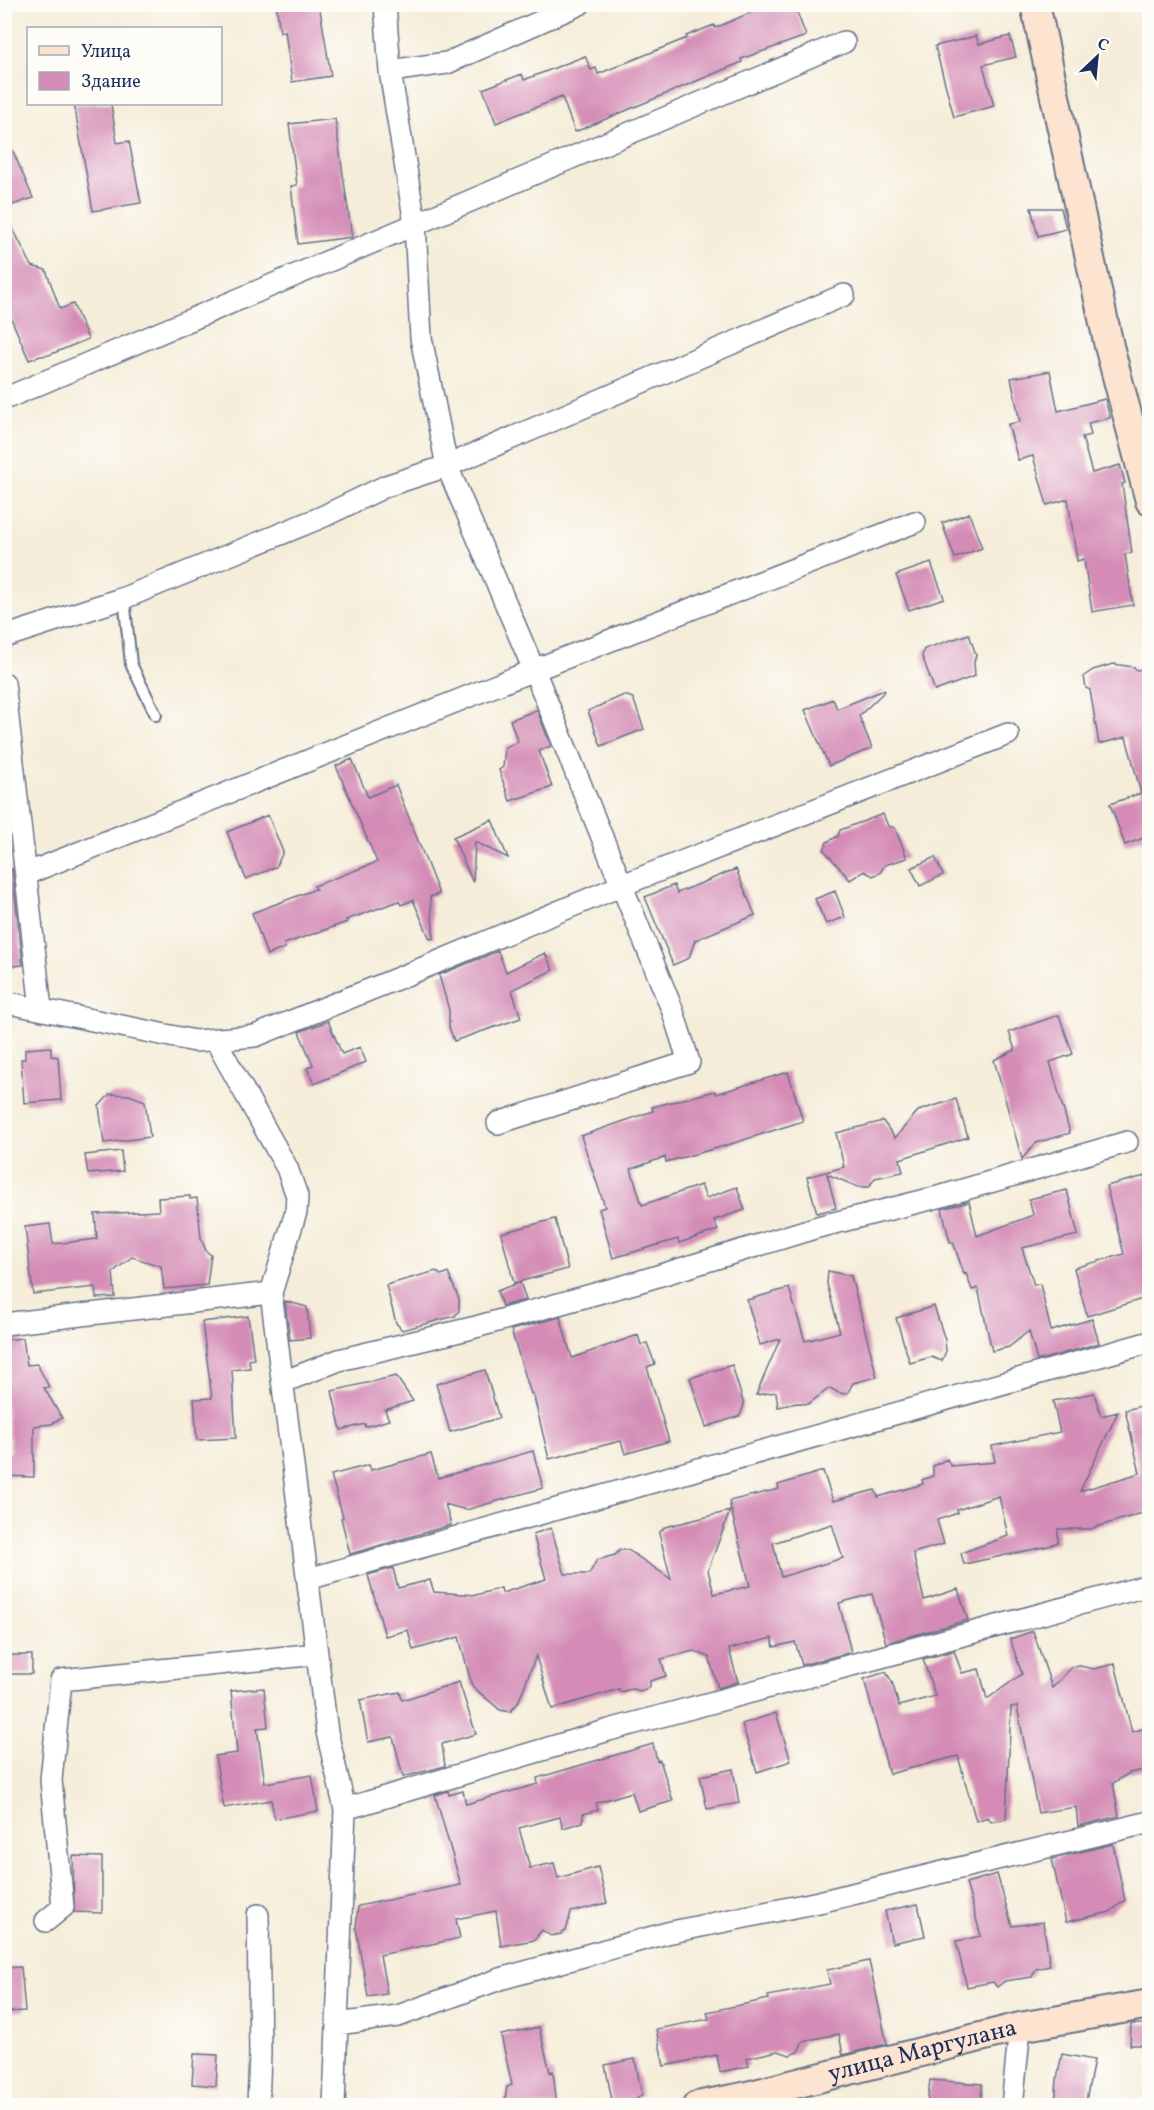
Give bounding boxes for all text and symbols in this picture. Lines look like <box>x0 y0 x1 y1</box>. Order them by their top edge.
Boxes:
legend <box>27 27 222 105</box>
north arrow <box>1067 27 1127 87</box>
text: С <box>1093 33 1112 57</box>
text: Улица <box>81 40 131 65</box>
text: Здание <box>81 70 141 95</box>
street label: улица Маргулана <box>825 2011 1020 2092</box>

